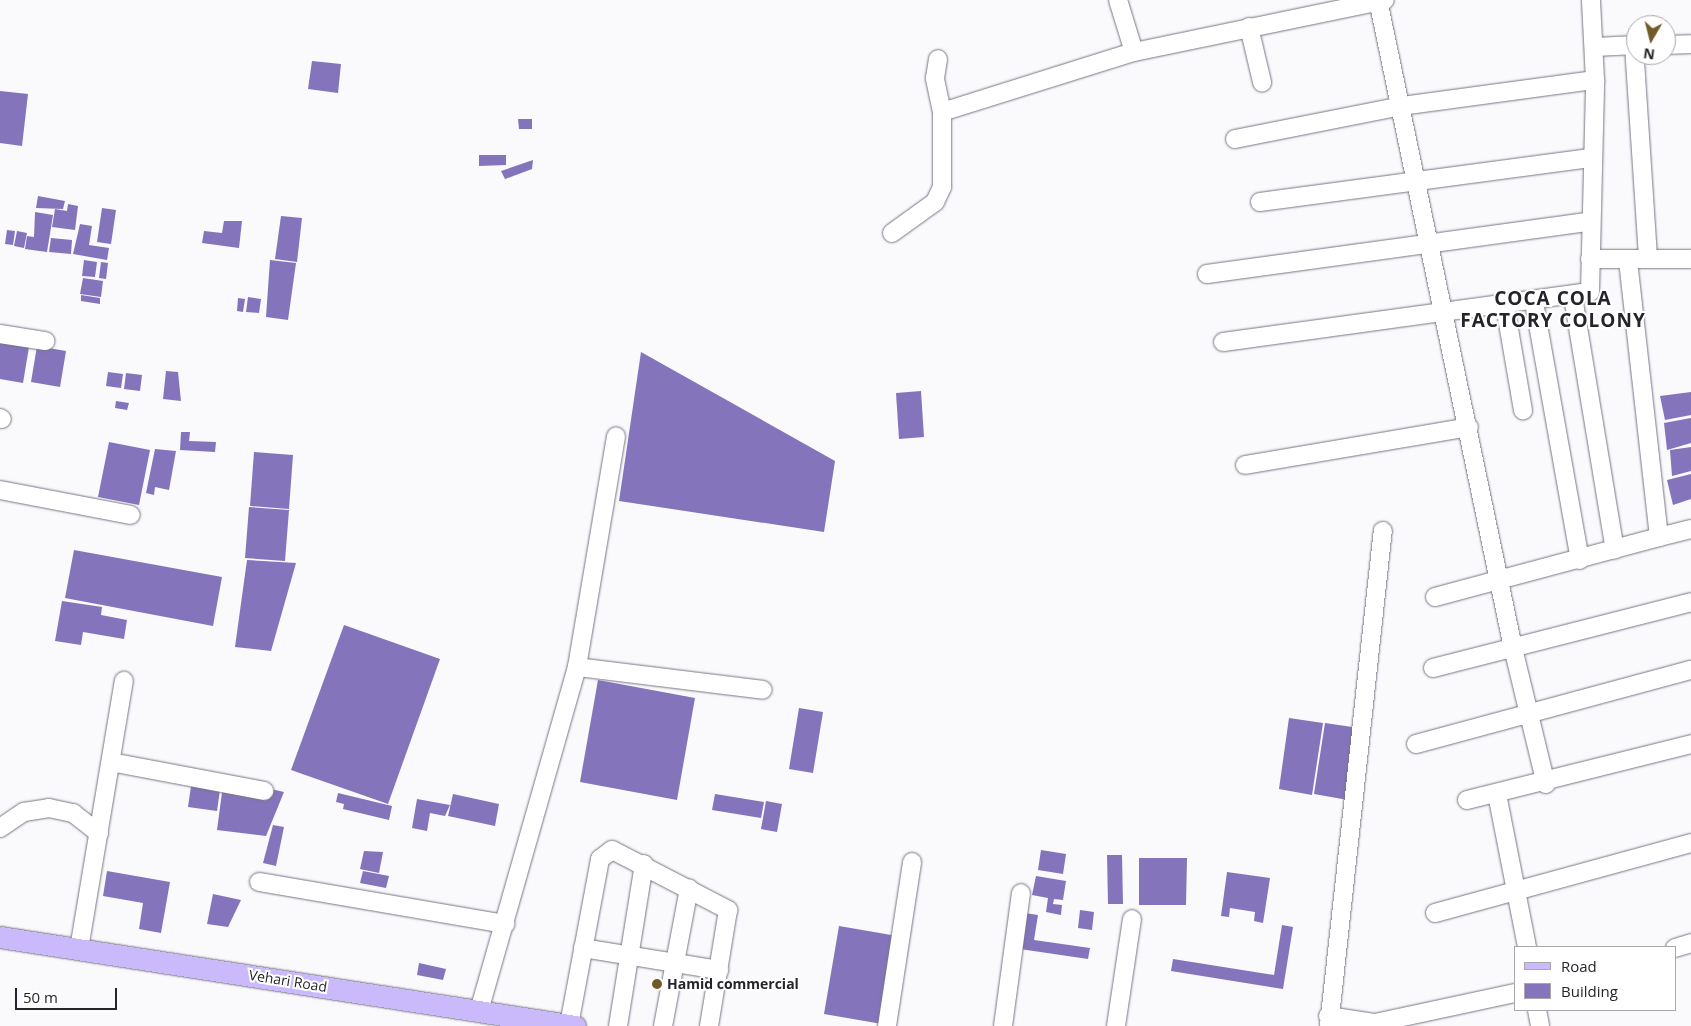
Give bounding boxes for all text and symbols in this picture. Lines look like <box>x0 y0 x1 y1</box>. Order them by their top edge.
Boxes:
north arrow <box>1626 15 1676 65</box>
text: N <box>1642 44 1656 65</box>
district label: COCA COLA FACTORY COLONY <box>1459 288 1647 332</box>
legend <box>1514 946 1676 1011</box>
text: Road <box>1561 956 1597 976</box>
street label: Vehari Road <box>248 967 328 995</box>
place label: Hamid commercial <box>667 976 799 992</box>
scale bar <box>18 978 120 1010</box>
marker: Hamid commercial <box>651 978 663 990</box>
text: Building <box>1561 981 1618 1001</box>
text: 50 m <box>23 987 58 1007</box>

